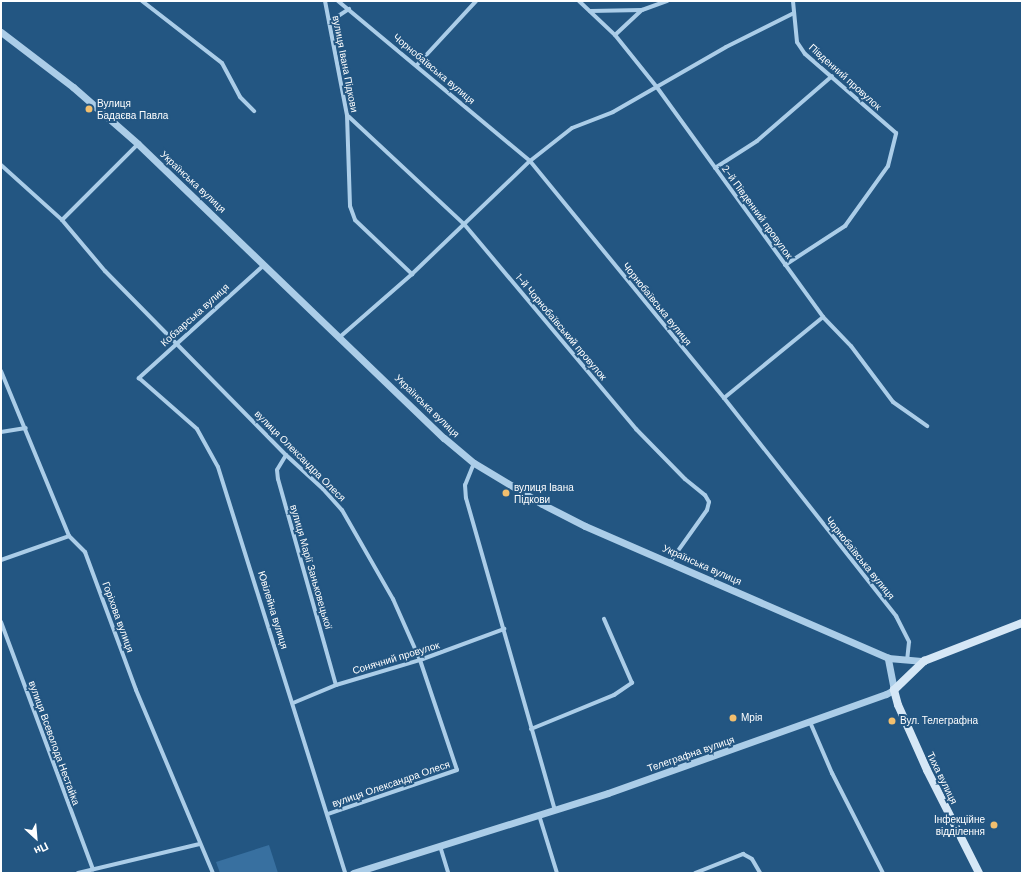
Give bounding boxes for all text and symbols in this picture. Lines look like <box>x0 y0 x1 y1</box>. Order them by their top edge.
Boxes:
street label: вулиця Івана Підкови <box>330 14 360 114</box>
street label: Чорнобаївська вулиця <box>391 31 477 107</box>
street label: Південний провулок <box>806 41 884 113</box>
place label: Вулиця Бадаєва Павла <box>97 97 168 120</box>
marker: Вулиця Бадаєва Павла <box>84 104 94 114</box>
street label: Українська вулиця <box>158 149 228 215</box>
street label: 2-й Південний провулок <box>719 163 795 261</box>
street label: Чорнобаївська вулиця <box>620 260 694 348</box>
street label: 1-й Чорнобаївський провулок <box>513 271 609 383</box>
street label: Кобзарська вулиця <box>158 281 232 349</box>
street label: Українська вулиця <box>392 372 462 440</box>
street label: вулиця Олександра Олеся <box>252 408 348 504</box>
place label: вулиця Івана Підкови <box>514 481 574 504</box>
marker: вулиця Івана Підкови <box>501 488 511 498</box>
street label: вулиця Марії Заньковецької <box>287 503 335 631</box>
street label: Чорнобаївська вулиця <box>823 514 897 602</box>
street label: Українська вулиця <box>661 542 743 588</box>
street label: Ювілейна вулиця <box>255 570 291 650</box>
street label: Горіхова вулиця <box>100 580 136 654</box>
street label: Сонячний провулок <box>351 639 441 677</box>
street label: вулиця Всеволода Нестайка <box>26 679 82 807</box>
place label: Мрія <box>741 712 763 724</box>
marker: Мрія <box>728 713 738 723</box>
place label: Вул. Телеграфна <box>900 715 978 727</box>
marker: Вул. Телеграфна <box>887 716 897 726</box>
street label: Телеграфна вулиця <box>646 733 736 775</box>
street label: Тиха вулиця <box>924 750 960 806</box>
street label: вулиця Олександра Олеся <box>331 758 451 810</box>
place label: Інфекційне відділення <box>934 813 985 836</box>
north arrow <box>16 818 56 858</box>
marker: Інфекційне відділення <box>988 819 1000 831</box>
text: Пн <box>32 839 51 858</box>

